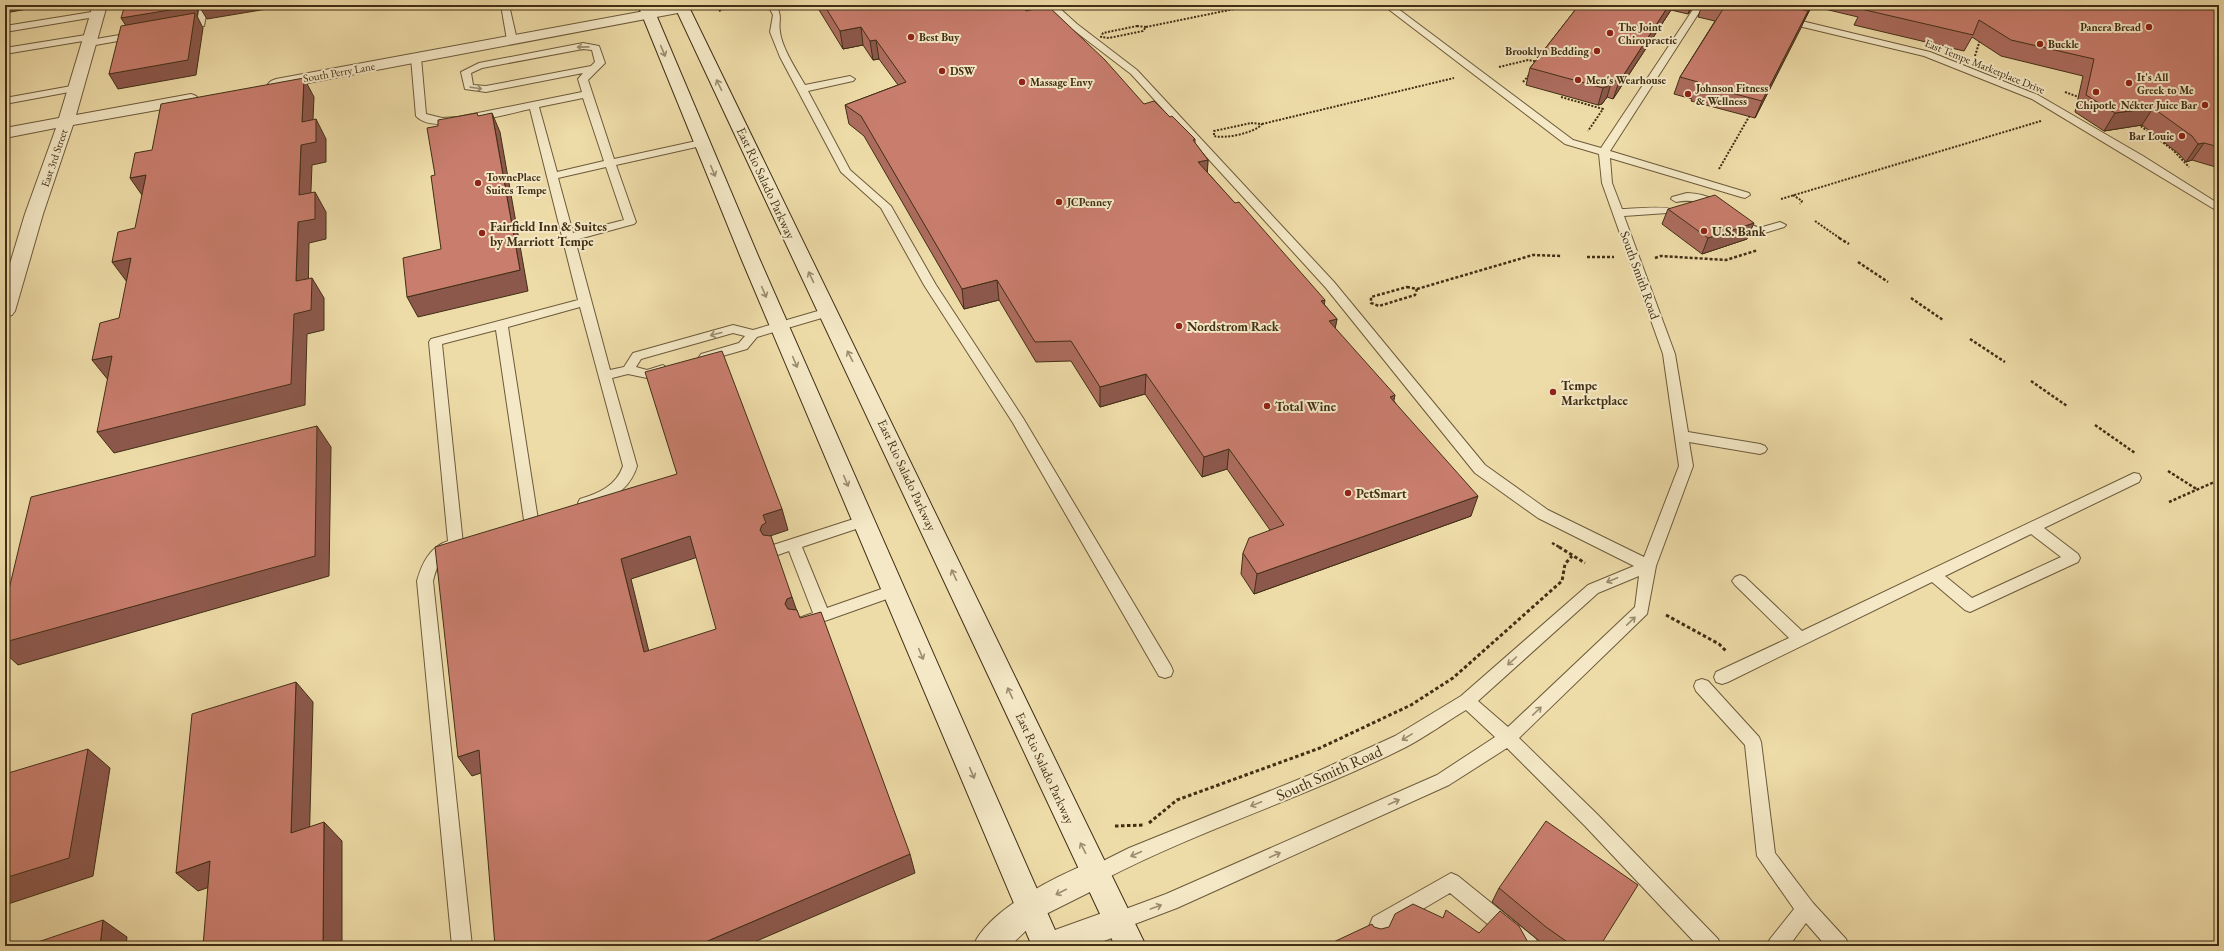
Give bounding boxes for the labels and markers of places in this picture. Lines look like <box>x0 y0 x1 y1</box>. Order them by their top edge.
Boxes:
place label: The Joint Chiropractic <box>1618 20 1677 47</box>
place label: Panera Bread <box>2080 20 2141 34</box>
marker: Panera Bread <box>2144 22 2154 32</box>
marker: The Joint Chiropractic <box>1605 28 1615 38</box>
place label: Best Buy <box>919 30 960 44</box>
marker: Best Buy <box>906 32 916 42</box>
place label: Buckle <box>2048 37 2079 51</box>
marker: Buckle <box>2035 39 2045 49</box>
place label: Brooklyn Bedding <box>1505 44 1589 58</box>
marker: Brooklyn Bedding <box>1592 46 1602 56</box>
place label: DSW <box>950 64 976 78</box>
marker: DSW <box>937 66 947 76</box>
place label: It's All Greek to Me <box>2137 70 2194 97</box>
place label: Men's Wearhouse <box>1586 73 1666 87</box>
place label: Massage Envy <box>1030 75 1094 89</box>
marker: Men's Wearhouse <box>1573 75 1583 85</box>
marker: Massage Envy <box>1017 77 1027 87</box>
marker: It's All Greek to Me <box>2124 78 2134 88</box>
place label: Johnson Fitness & Wellness <box>1695 81 1768 108</box>
marker: Chipotle <box>2091 87 2101 97</box>
marker: Johnson Fitness & Wellness <box>1683 89 1693 99</box>
place label: Chipotle <box>2076 98 2117 112</box>
place label: Nékter Juice Bar <box>2121 98 2197 112</box>
marker: Nékter Juice Bar <box>2200 100 2210 110</box>
place label: Bar Louie <box>2129 129 2174 143</box>
marker: Bar Louie <box>2177 131 2187 141</box>
place label: TownePlace Suites Tempe <box>486 170 547 197</box>
marker: TownePlace Suites Tempe <box>473 178 483 188</box>
place label: JCPenney <box>1066 195 1113 209</box>
marker: JCPenney <box>1054 197 1064 207</box>
place label: Fairfield Inn & Suites by Marriott Tempe <box>490 218 607 250</box>
place label: U.S. Bank <box>1712 223 1767 240</box>
marker: U.S. Bank <box>1699 226 1709 236</box>
marker: Fairfield Inn & Suites by Marriott Tempe <box>477 228 487 238</box>
place label: Nordstrom Rack <box>1187 318 1280 335</box>
marker: Nordstrom Rack <box>1174 321 1184 331</box>
place label: Tempe Marketplace <box>1561 377 1629 409</box>
marker: Tempe Marketplace <box>1548 387 1558 397</box>
place label: Total Wine <box>1275 398 1337 415</box>
marker: Total Wine <box>1262 401 1272 411</box>
place label: PetSmart <box>1356 485 1407 502</box>
marker: PetSmart <box>1343 488 1353 498</box>

